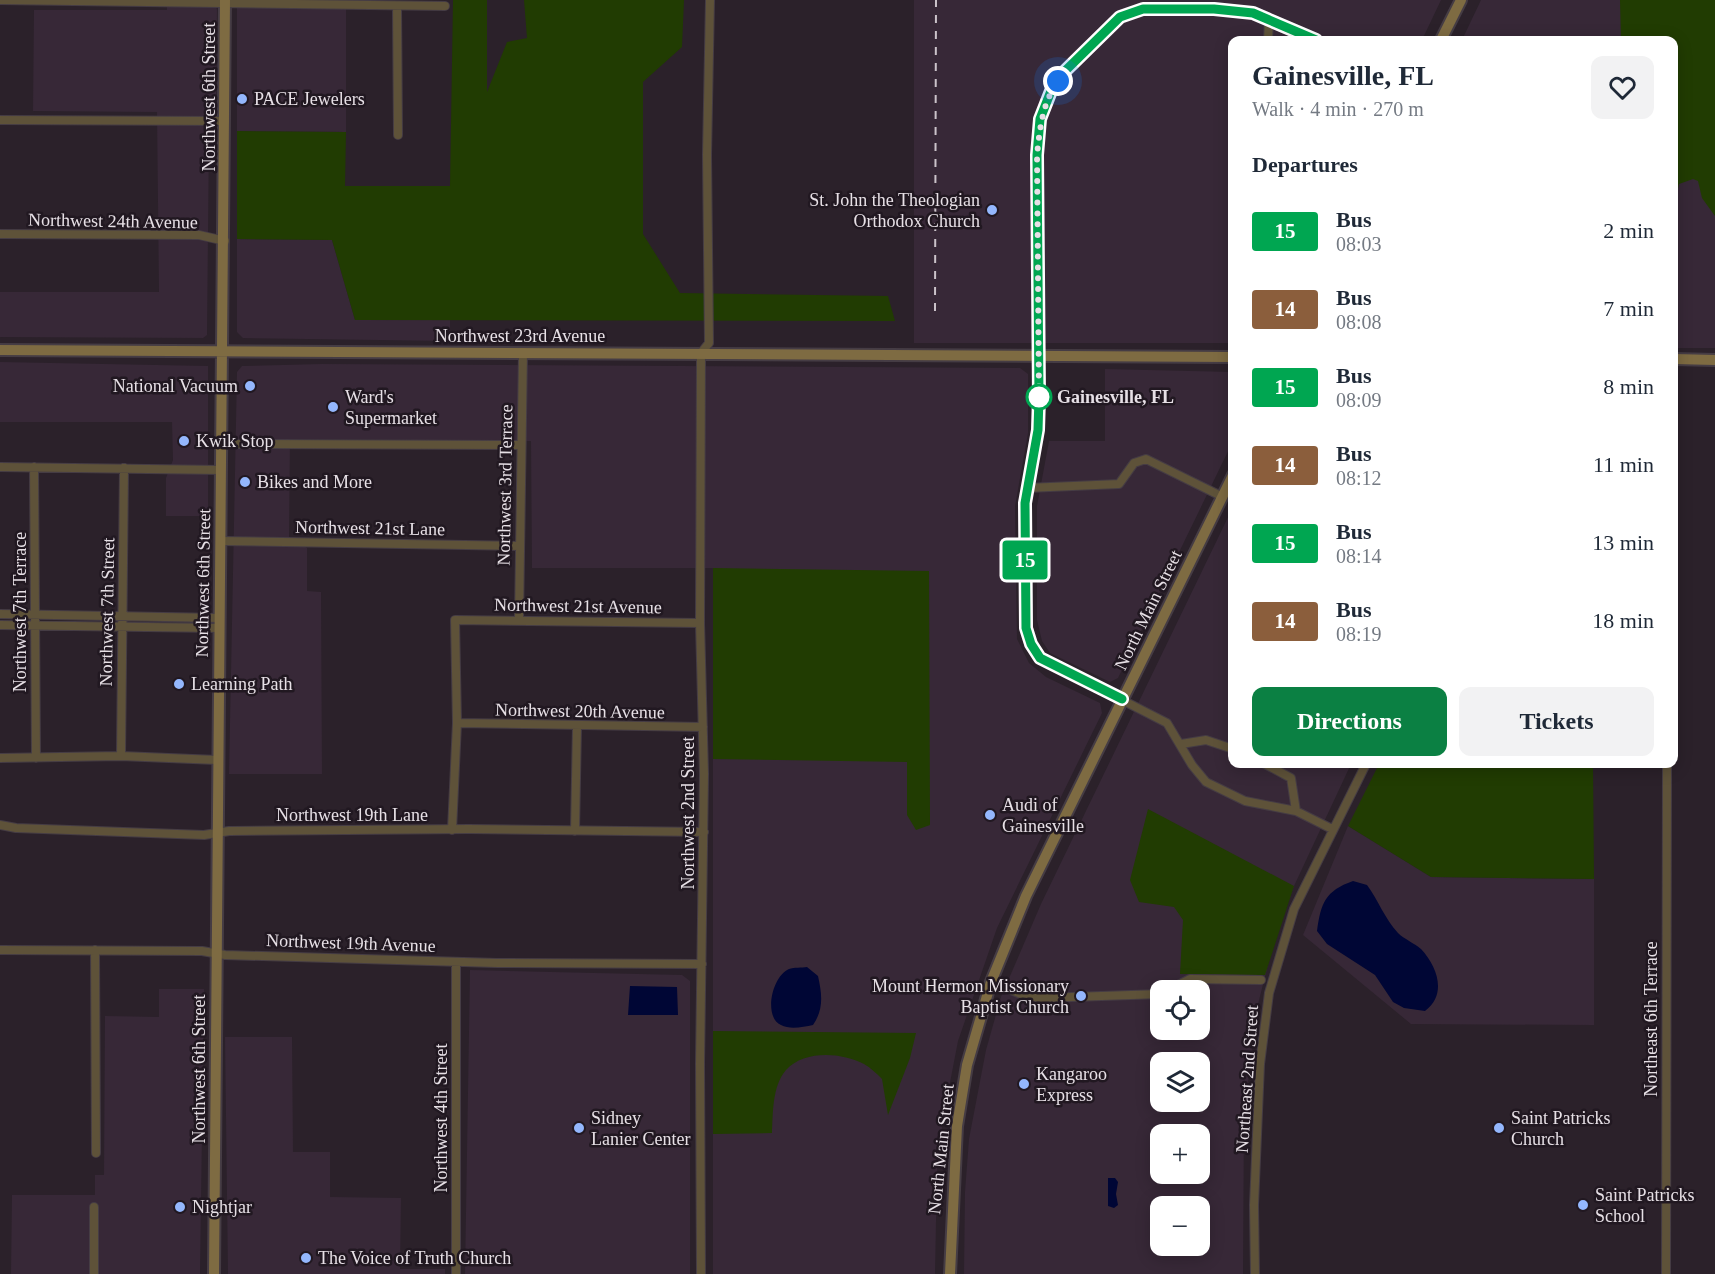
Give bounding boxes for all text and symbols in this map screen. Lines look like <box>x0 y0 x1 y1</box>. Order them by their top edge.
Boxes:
street label: Northwest 6th Street <box>199 23 219 171</box>
button: heart <box>1591 56 1654 119</box>
text: Gainesville, FL <box>1252 60 1434 91</box>
your location <box>1043 66 1073 96</box>
place label: PACE Jewelers <box>254 89 365 109</box>
marker: PACE Jewelers <box>235 92 249 106</box>
text: Walk · 4 min · 270 m <box>1252 98 1424 120</box>
text: Departures <box>1252 152 1358 177</box>
place label: St. John the Theologian Orthodox Church <box>809 190 980 231</box>
marker: St. John the Theologian Orthodox Church <box>985 203 999 217</box>
text: Bus <box>1336 207 1371 232</box>
street label: Northwest 24th Avenue <box>28 210 198 232</box>
text: 2 min <box>1603 218 1654 243</box>
text: 15 <box>1275 219 1296 243</box>
text: 08:03 <box>1336 233 1382 255</box>
text: Bus <box>1336 285 1371 310</box>
text: 7 min <box>1603 296 1654 321</box>
text: 14 <box>1275 297 1296 321</box>
text: 08:08 <box>1336 311 1382 333</box>
street label: Northwest 23rd Avenue <box>435 326 605 346</box>
text: Bus <box>1336 363 1371 388</box>
text: 8 min <box>1603 374 1654 399</box>
text: 15 <box>1275 375 1296 399</box>
place label: National Vacuum <box>113 376 238 396</box>
marker: National Vacuum <box>243 379 257 393</box>
marker: Gainesville, FL <box>1026 384 1052 410</box>
place label: Ward's Supermarket <box>345 387 437 428</box>
place label: Gainesville, FL <box>1057 387 1174 407</box>
text: 08:09 <box>1336 389 1382 411</box>
marker: Ward's Supermarket <box>326 400 340 414</box>
street label: Northwest 3rd Terrace <box>494 404 516 566</box>
place label: Kwik Stop <box>196 431 274 451</box>
marker: Kwik Stop <box>177 434 191 448</box>
text: Bus <box>1336 441 1371 466</box>
text: 11 min <box>1593 452 1654 477</box>
text: 14 <box>1275 453 1296 477</box>
text: 08:12 <box>1336 467 1382 489</box>
place label: Bikes and More <box>257 472 372 492</box>
marker: Bikes and More <box>238 475 252 489</box>
street label: Northwest 6th Street <box>192 508 214 658</box>
street label: Northwest 21st Lane <box>295 517 445 539</box>
text: Bus <box>1336 519 1371 544</box>
text: 13 min <box>1592 530 1654 555</box>
text: 15 <box>1275 531 1296 555</box>
street label: Northwest 7th Terrace <box>10 532 30 692</box>
street label: Northwest 7th Street <box>96 537 118 687</box>
line badge: 15 <box>998 540 1052 580</box>
text: 08:14 <box>1336 545 1382 567</box>
street label: North Main Street <box>1110 547 1186 673</box>
text: 15 <box>1015 548 1036 572</box>
street label: Northwest 21st Avenue <box>494 595 662 617</box>
text: Bus <box>1336 597 1371 622</box>
text: 18 min <box>1592 608 1654 633</box>
text: 14 <box>1275 609 1296 633</box>
text: 08:19 <box>1336 623 1382 645</box>
place label: Learning Path <box>191 674 292 694</box>
marker: Learning Path <box>172 677 186 691</box>
button: Directions <box>1252 687 1447 756</box>
button: Tickets <box>1459 687 1654 756</box>
street label: Northwest 20th Avenue <box>495 700 665 722</box>
street label: Northwest 2nd Street <box>678 737 698 889</box>
place label: Audi of Gainesville <box>1002 795 1084 836</box>
street label: Northwest 19th Lane <box>276 805 428 825</box>
marker: Audi of Gainesville <box>983 808 997 822</box>
street label: Northwest 19th Avenue <box>266 930 436 956</box>
street label: Northeast 6th Terrace <box>1641 941 1661 1097</box>
place label: Mount Hermon Missionary Baptist Church <box>872 976 1069 1017</box>
map controls <box>1150 980 1210 1256</box>
button: locate <box>1150 980 1210 1040</box>
marker: Mount Hermon Missionary Baptist Church <box>1074 989 1088 1003</box>
street label: Northwest 6th Street <box>189 995 209 1143</box>
street label: Northeast 2nd Street <box>1232 1004 1262 1154</box>
street label: Northwest 4th Street <box>431 1044 451 1192</box>
button: layers <box>1150 1052 1210 1112</box>
place label: Kangaroo Express <box>1036 1064 1107 1105</box>
marker: Kangaroo Express <box>1017 1077 1031 1091</box>
street label: North Main Street <box>924 1083 958 1215</box>
place label: Sidney Lanier Center <box>591 1108 690 1149</box>
place label: Saint Patricks Church <box>1511 1108 1611 1149</box>
marker: Sidney Lanier Center <box>572 1121 586 1135</box>
marker: Saint Patricks Church <box>1492 1121 1506 1135</box>
button: + <box>1150 1124 1210 1184</box>
place label: Saint Patricks School <box>1595 1185 1695 1226</box>
button: − <box>1150 1196 1210 1256</box>
place label: Nightjar <box>192 1197 252 1217</box>
marker: Saint Patricks School <box>1576 1198 1590 1212</box>
marker: Nightjar <box>173 1200 187 1214</box>
place label: The Voice of Truth Church <box>318 1248 511 1268</box>
marker: The Voice of Truth Church <box>299 1251 313 1265</box>

